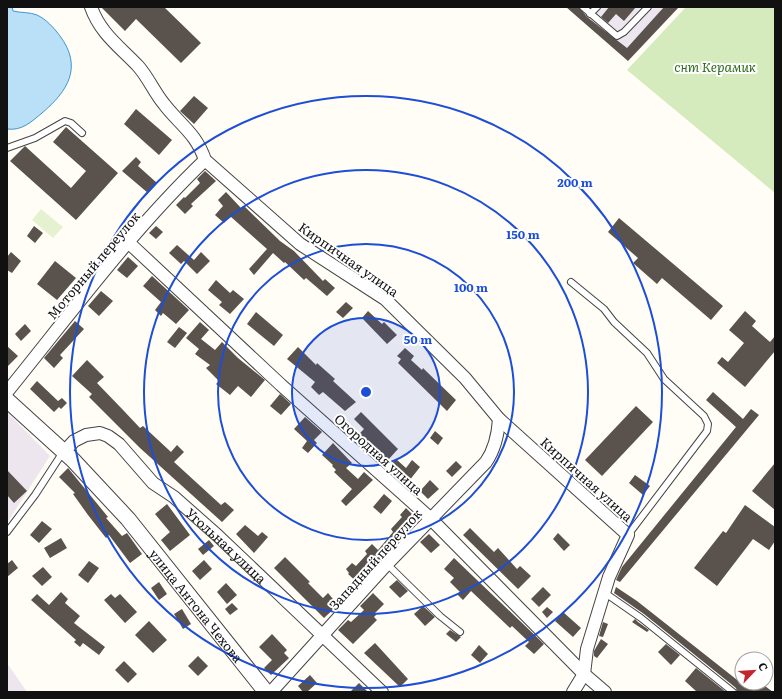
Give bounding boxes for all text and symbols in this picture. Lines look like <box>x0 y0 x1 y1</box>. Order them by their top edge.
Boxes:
park label: снт Керамик <box>674 57 756 76</box>
text: 200 m <box>557 173 593 191</box>
street label: Моторный переулок <box>42 207 144 323</box>
street label: Кирпичная улица <box>295 217 403 301</box>
text: 150 m <box>506 225 540 243</box>
text: 100 m <box>454 278 488 296</box>
text: 50 m <box>404 330 432 348</box>
centre of rings <box>359 385 373 399</box>
street label: Огородная улица <box>331 409 427 499</box>
street label: Кирпичная улица <box>537 432 637 526</box>
street label: Угольная улица <box>183 503 271 587</box>
street label: Западный переулок <box>324 504 426 614</box>
street label: улица Антона Чехова <box>145 544 248 666</box>
north arrow <box>734 651 774 691</box>
text: С <box>755 659 773 673</box>

